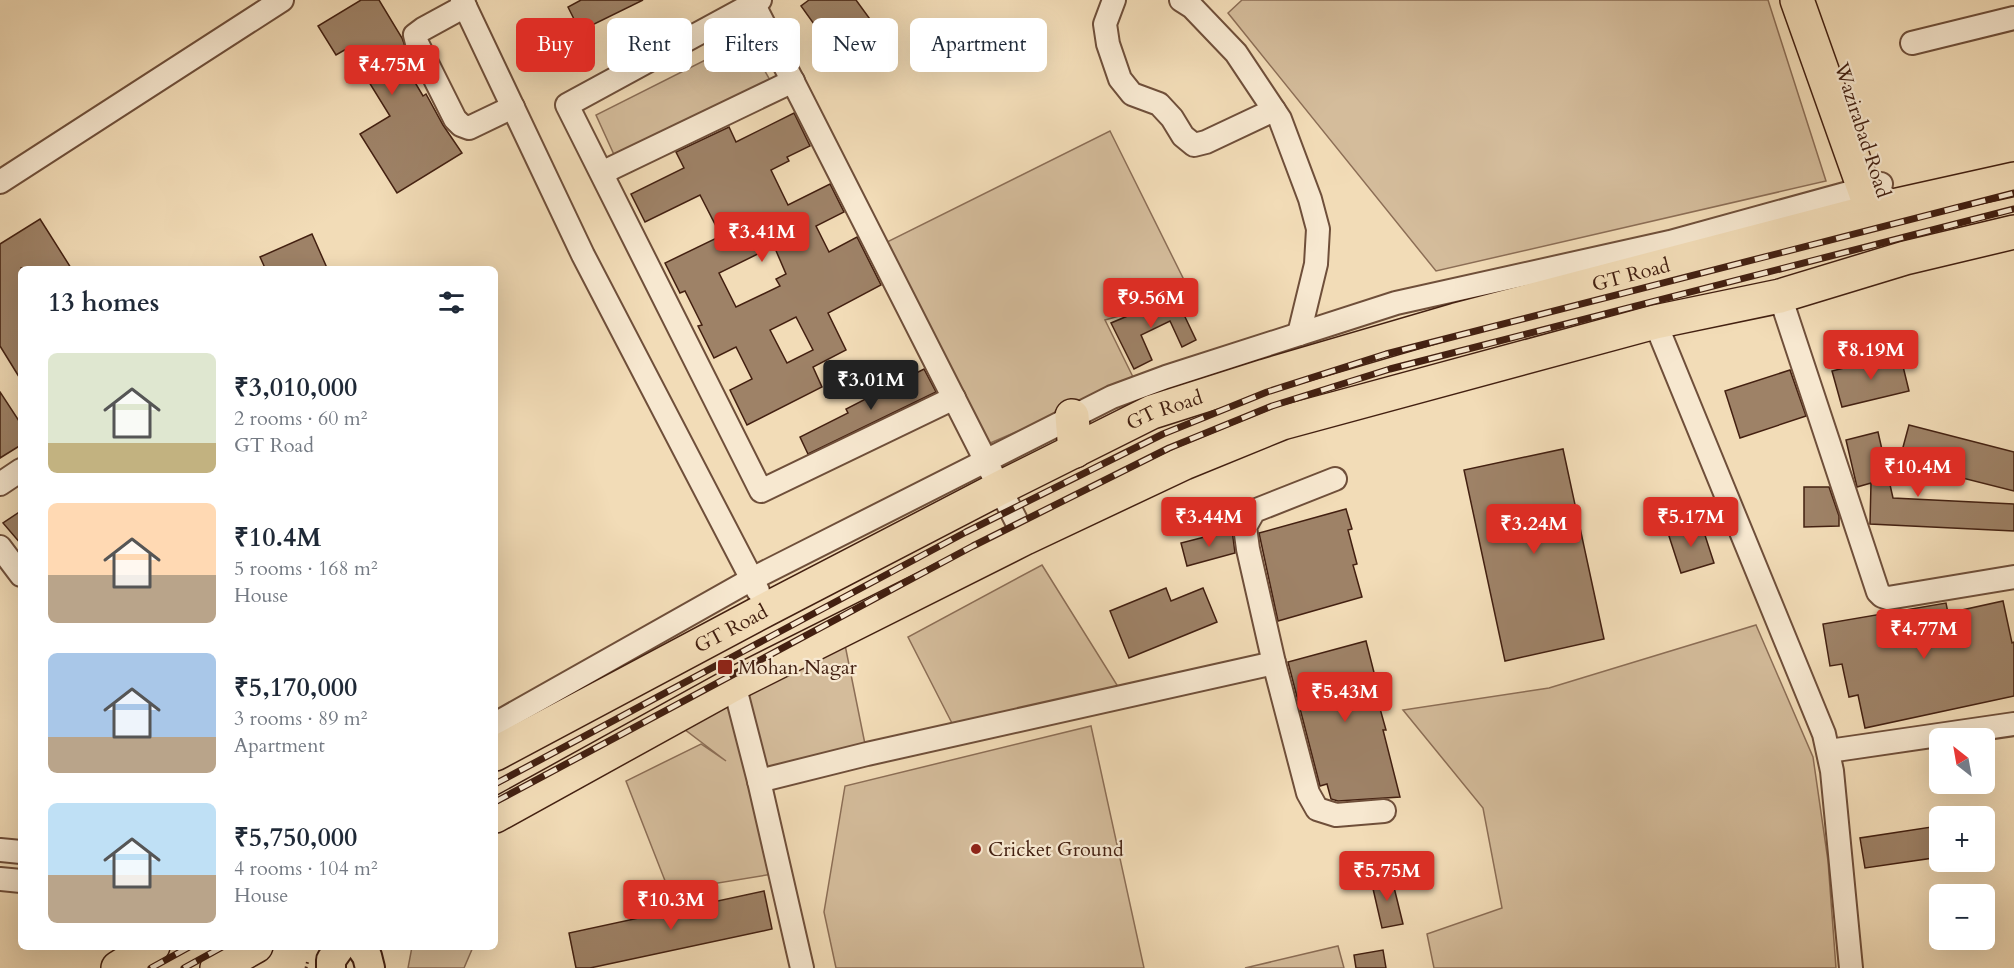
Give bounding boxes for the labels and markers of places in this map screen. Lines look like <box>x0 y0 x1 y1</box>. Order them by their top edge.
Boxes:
pin: ₹4.75M <box>343 45 441 96</box>
pin: ₹3.41M <box>713 212 811 263</box>
pin: ₹9.56M <box>1102 278 1200 329</box>
pin: ₹8.19M <box>1822 330 1920 381</box>
pin: ₹3.01M <box>822 360 920 411</box>
pin: ₹10.4M <box>1869 447 1967 498</box>
pin: ₹3.44M <box>1160 497 1258 548</box>
pin: ₹5.17M <box>1642 497 1740 548</box>
pin: ₹3.24M <box>1485 504 1583 555</box>
pin: ₹4.77M <box>1875 609 1973 660</box>
place label: Mohan Nagar <box>738 654 858 681</box>
marker: Mohan Nagar <box>716 658 734 676</box>
pin: ₹5.43M <box>1296 672 1394 723</box>
place label: Cricket Ground <box>988 836 1124 863</box>
marker: Cricket Ground <box>969 842 983 856</box>
pin: ₹5.75M <box>1338 851 1436 902</box>
pin: ₹10.3M <box>622 880 720 931</box>

